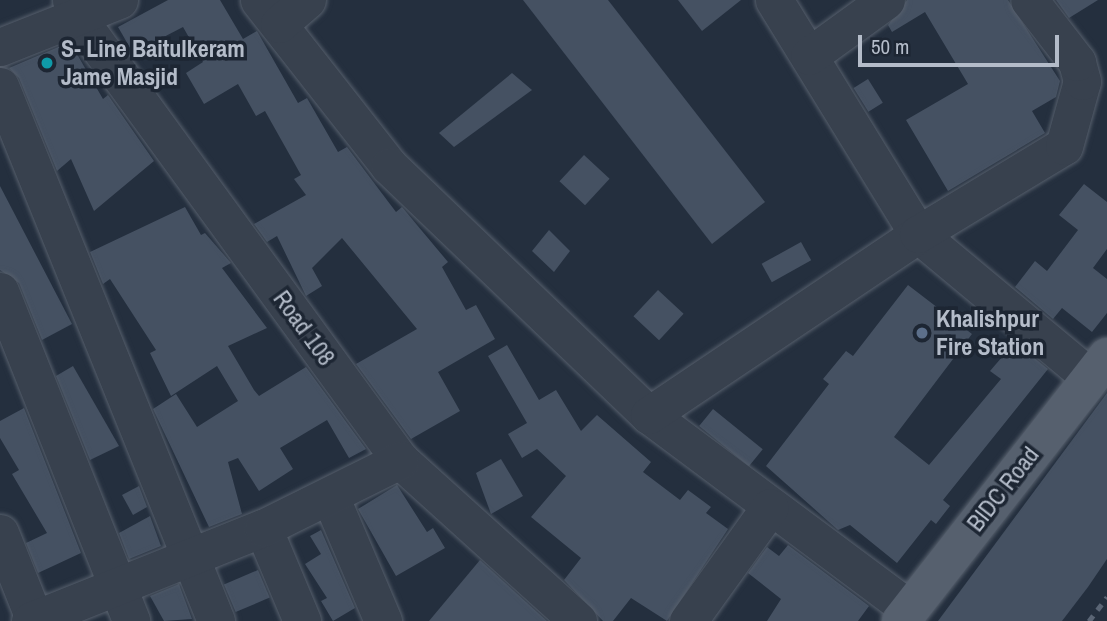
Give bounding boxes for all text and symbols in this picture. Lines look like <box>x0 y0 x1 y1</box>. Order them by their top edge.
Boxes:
scale bar <box>862 21 1063 65</box>
text: 50 m <box>871 32 909 61</box>
place label: S- Line Baitulkeram Jame Masjid <box>61 35 245 91</box>
marker: S- Line Baitulkeram Jame Masjid <box>39 55 55 71</box>
street label: Road 108 <box>267 285 341 371</box>
place label: Khalishpur Fire Station <box>936 305 1044 361</box>
marker: Khalishpur Fire Station <box>914 325 930 341</box>
street label: BIDC Road <box>961 441 1045 537</box>

